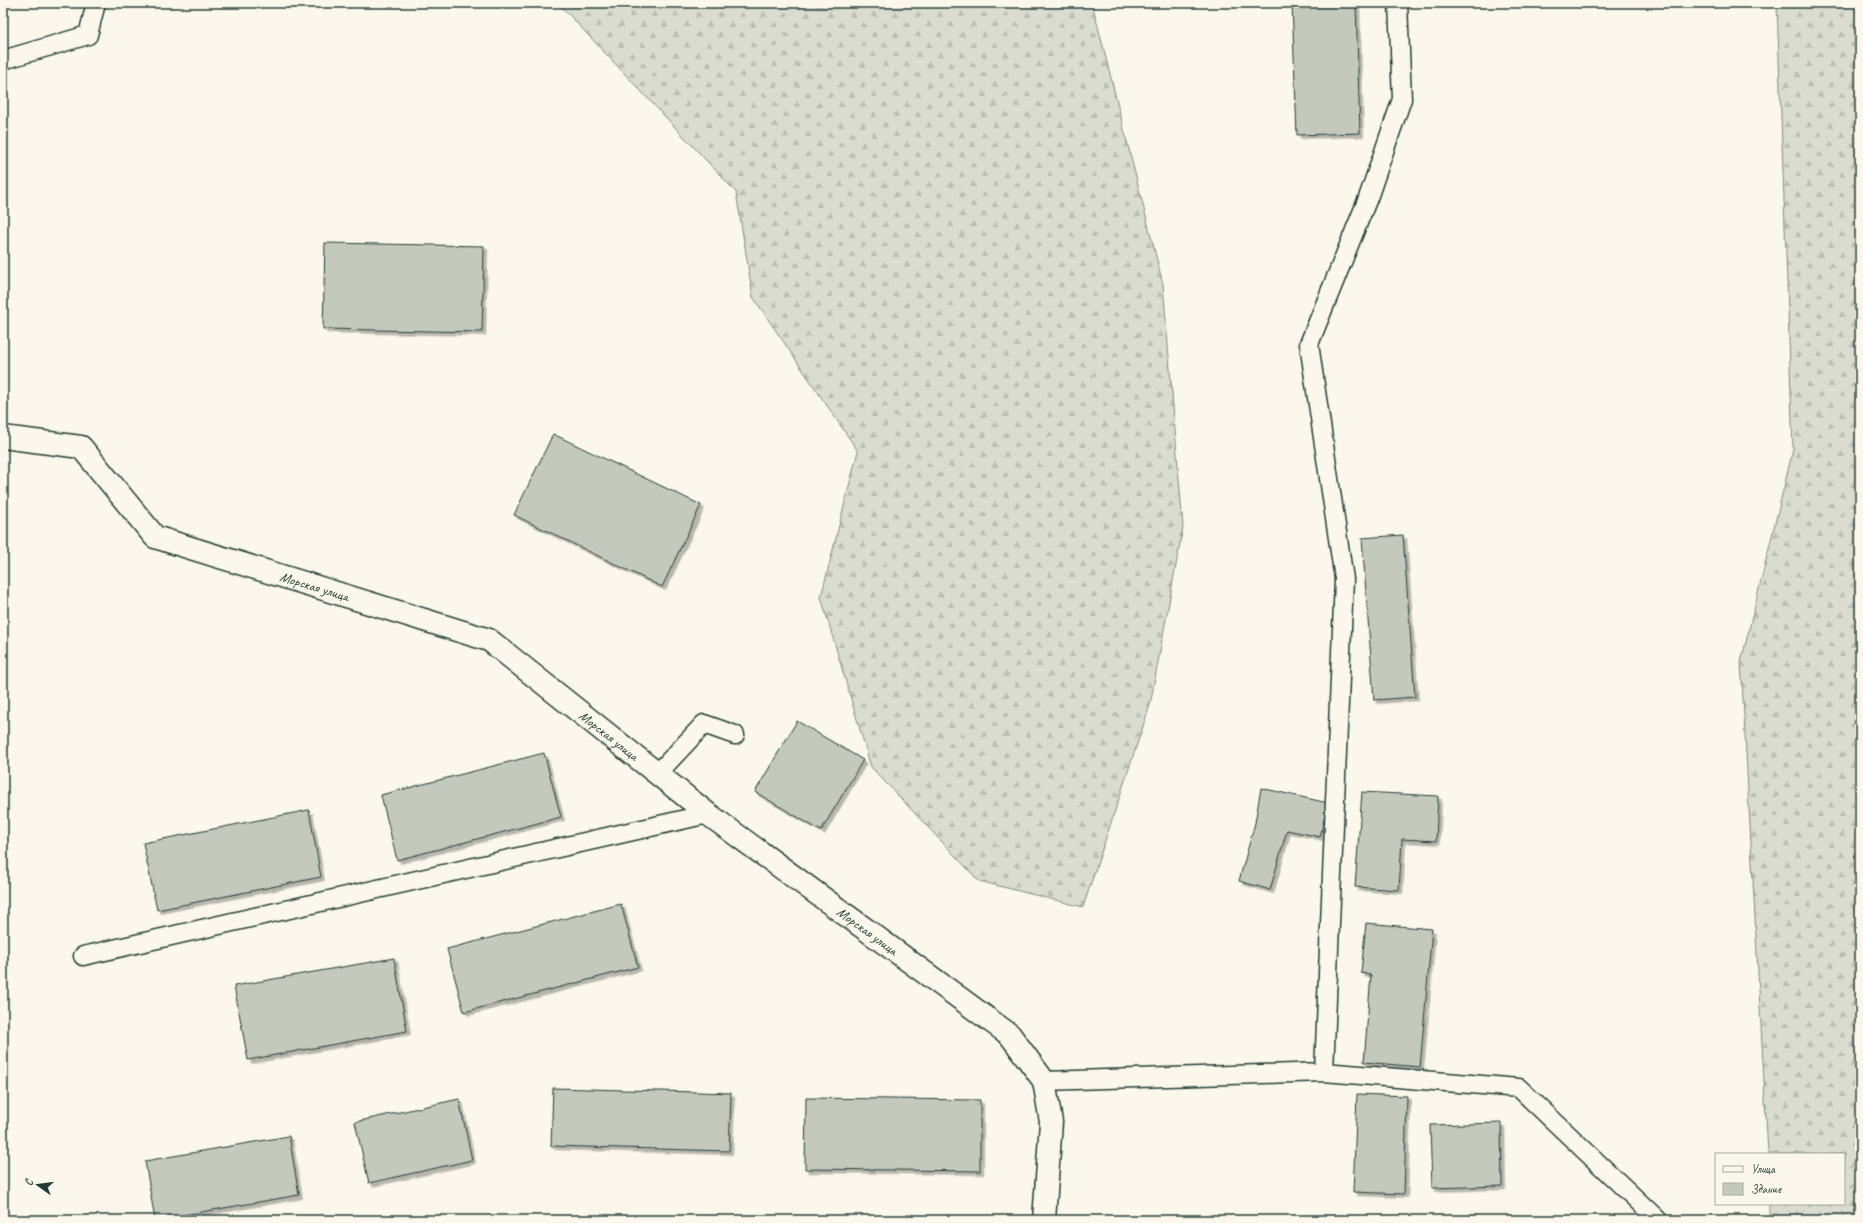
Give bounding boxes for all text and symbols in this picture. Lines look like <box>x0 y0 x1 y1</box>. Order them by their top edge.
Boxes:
street label: Морская улица <box>278 568 352 605</box>
street label: Морская улица <box>576 707 643 765</box>
street label: Морская улица <box>834 903 902 959</box>
legend <box>1715 1153 1845 1205</box>
text: Улица <box>1751 1161 1776 1177</box>
north arrow <box>18 1165 58 1205</box>
text: С <box>21 1177 36 1187</box>
text: Здание <box>1751 1181 1782 1197</box>

